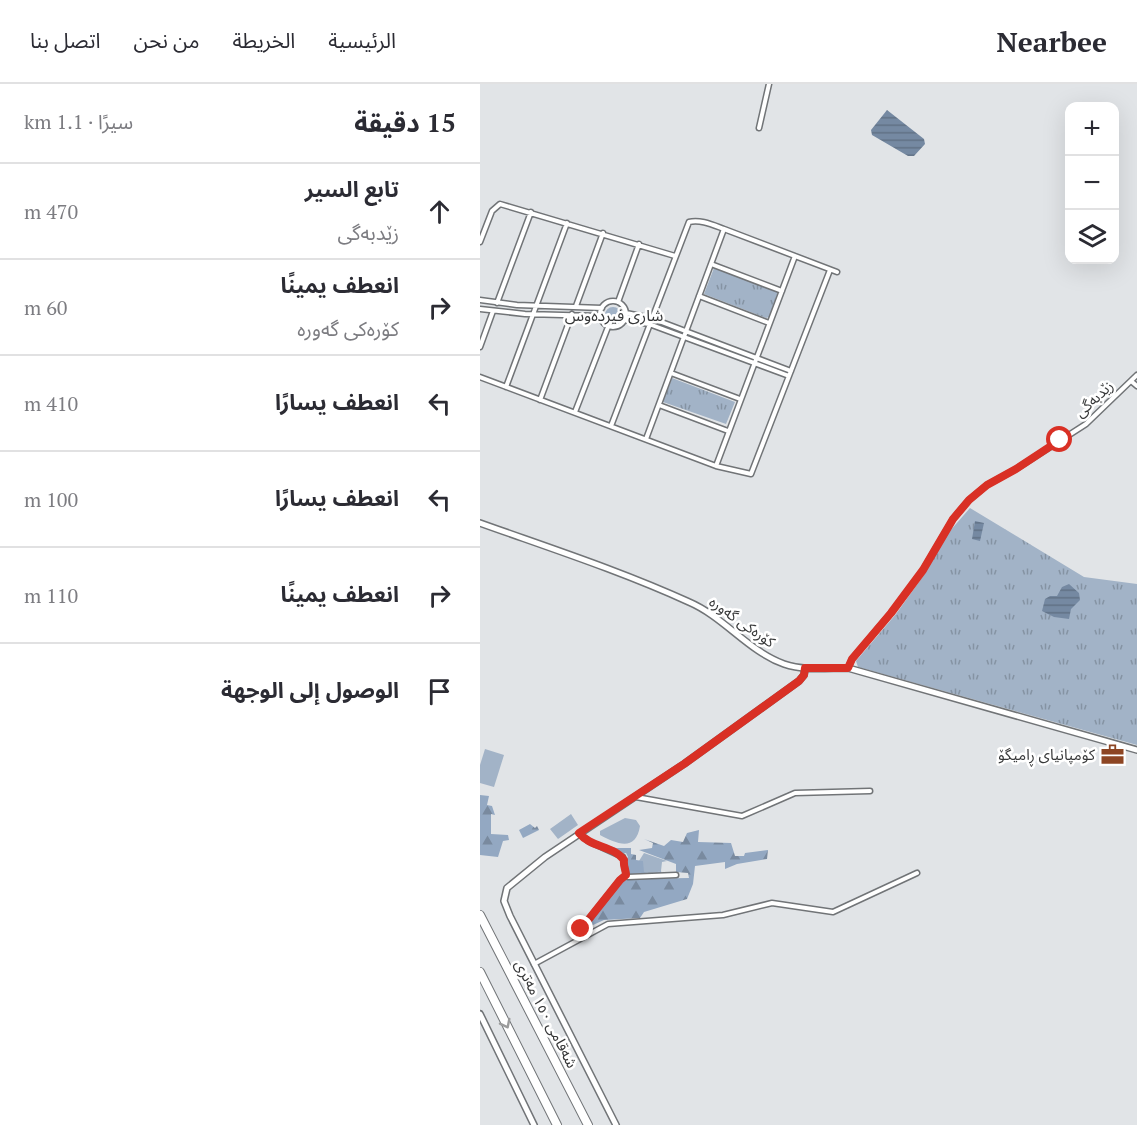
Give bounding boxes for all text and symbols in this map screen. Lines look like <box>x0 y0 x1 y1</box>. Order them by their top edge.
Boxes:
text: Nearbee <box>997 23 1107 60</box>
text: اتصل بنا <box>30 26 101 54</box>
text: من نحن <box>134 26 199 54</box>
text: الخريطة <box>232 26 295 54</box>
text: الرئيسية <box>328 26 396 54</box>
map controls <box>1065 102 1119 264</box>
button: + <box>1065 102 1119 156</box>
text: 15 دقيقة <box>354 105 456 139</box>
text: سيرًا · 1.1 km <box>24 108 133 135</box>
button: − <box>1065 156 1119 210</box>
text: تابع السير <box>305 174 399 203</box>
icon: ahead <box>423 195 456 228</box>
text: 470 m <box>24 198 78 225</box>
button: layers <box>1065 210 1119 264</box>
text: زێدبەگی <box>338 219 399 246</box>
text: انعطف يمينًا <box>281 270 399 299</box>
icon: right <box>423 291 456 324</box>
text: 60 m <box>24 294 67 321</box>
district label: شاری فیردەوس <box>565 304 663 326</box>
text: کۆرەکی گەورە <box>297 315 399 342</box>
street label: زێدبەگی <box>1070 375 1117 421</box>
text: انعطف يسارًا <box>275 387 399 416</box>
icon: left <box>423 387 456 420</box>
text: 410 m <box>24 390 78 417</box>
route start <box>1046 426 1072 452</box>
text: انعطف يسارًا <box>275 483 399 512</box>
icon: left <box>423 483 456 516</box>
text: 100 m <box>24 486 78 513</box>
text: انعطف يمينًا <box>281 579 399 608</box>
icon: right <box>423 579 456 612</box>
text: 110 m <box>24 582 78 609</box>
street label: کۆرەکی گەورە <box>706 591 780 652</box>
text: الوصول إلى الوجهة <box>221 675 399 704</box>
icon: arrive <box>423 675 456 708</box>
office icon: کۆمپانیای ڕامیگۆ <box>1100 742 1126 768</box>
place label: کۆمپانیای ڕامیگۆ <box>998 744 1096 767</box>
route end <box>567 915 593 941</box>
street label: شەقامی ١٥٠ مەتری <box>511 956 583 1071</box>
one-way arrow <box>499 1018 511 1029</box>

